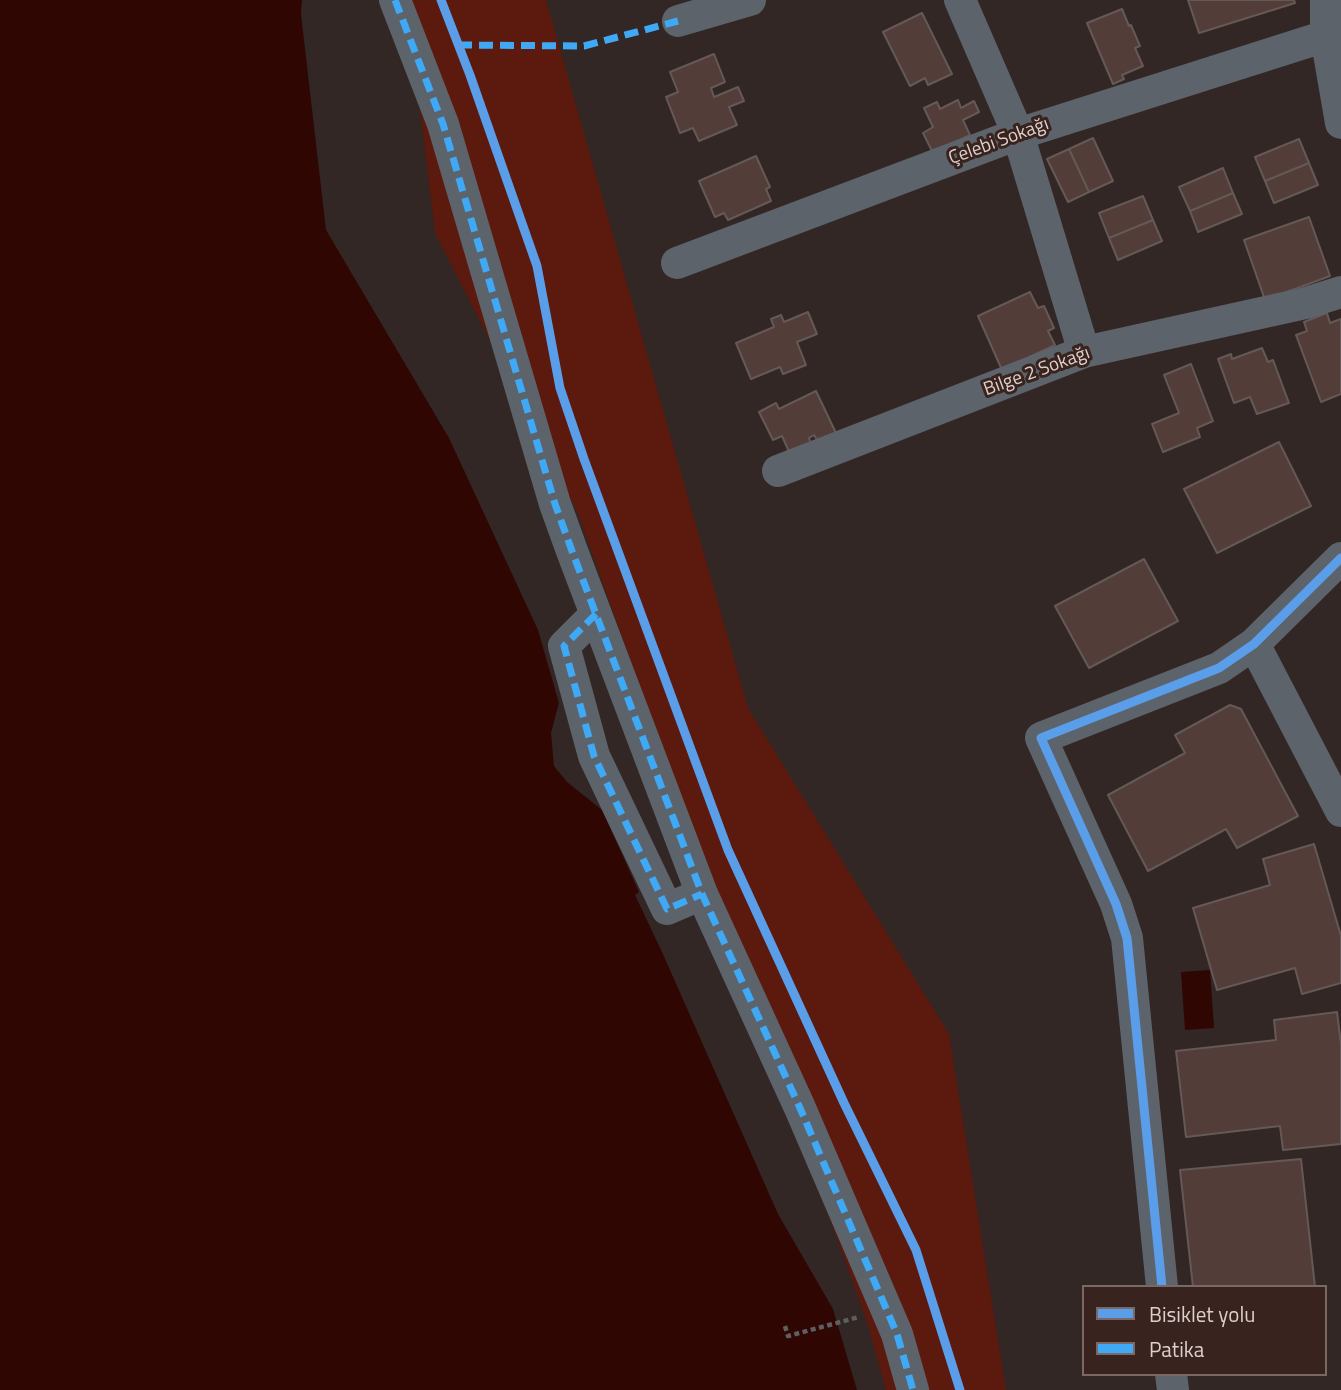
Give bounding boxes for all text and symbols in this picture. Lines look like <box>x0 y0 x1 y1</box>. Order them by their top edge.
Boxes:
street label: Çelebi Sokağı <box>946 113 1052 171</box>
street label: Bilge 2 Sokağı <box>981 342 1093 402</box>
legend <box>1082 1285 1327 1376</box>
text: Bisiklet yolu <box>1149 1298 1255 1330</box>
text: Patika <box>1149 1333 1204 1365</box>

